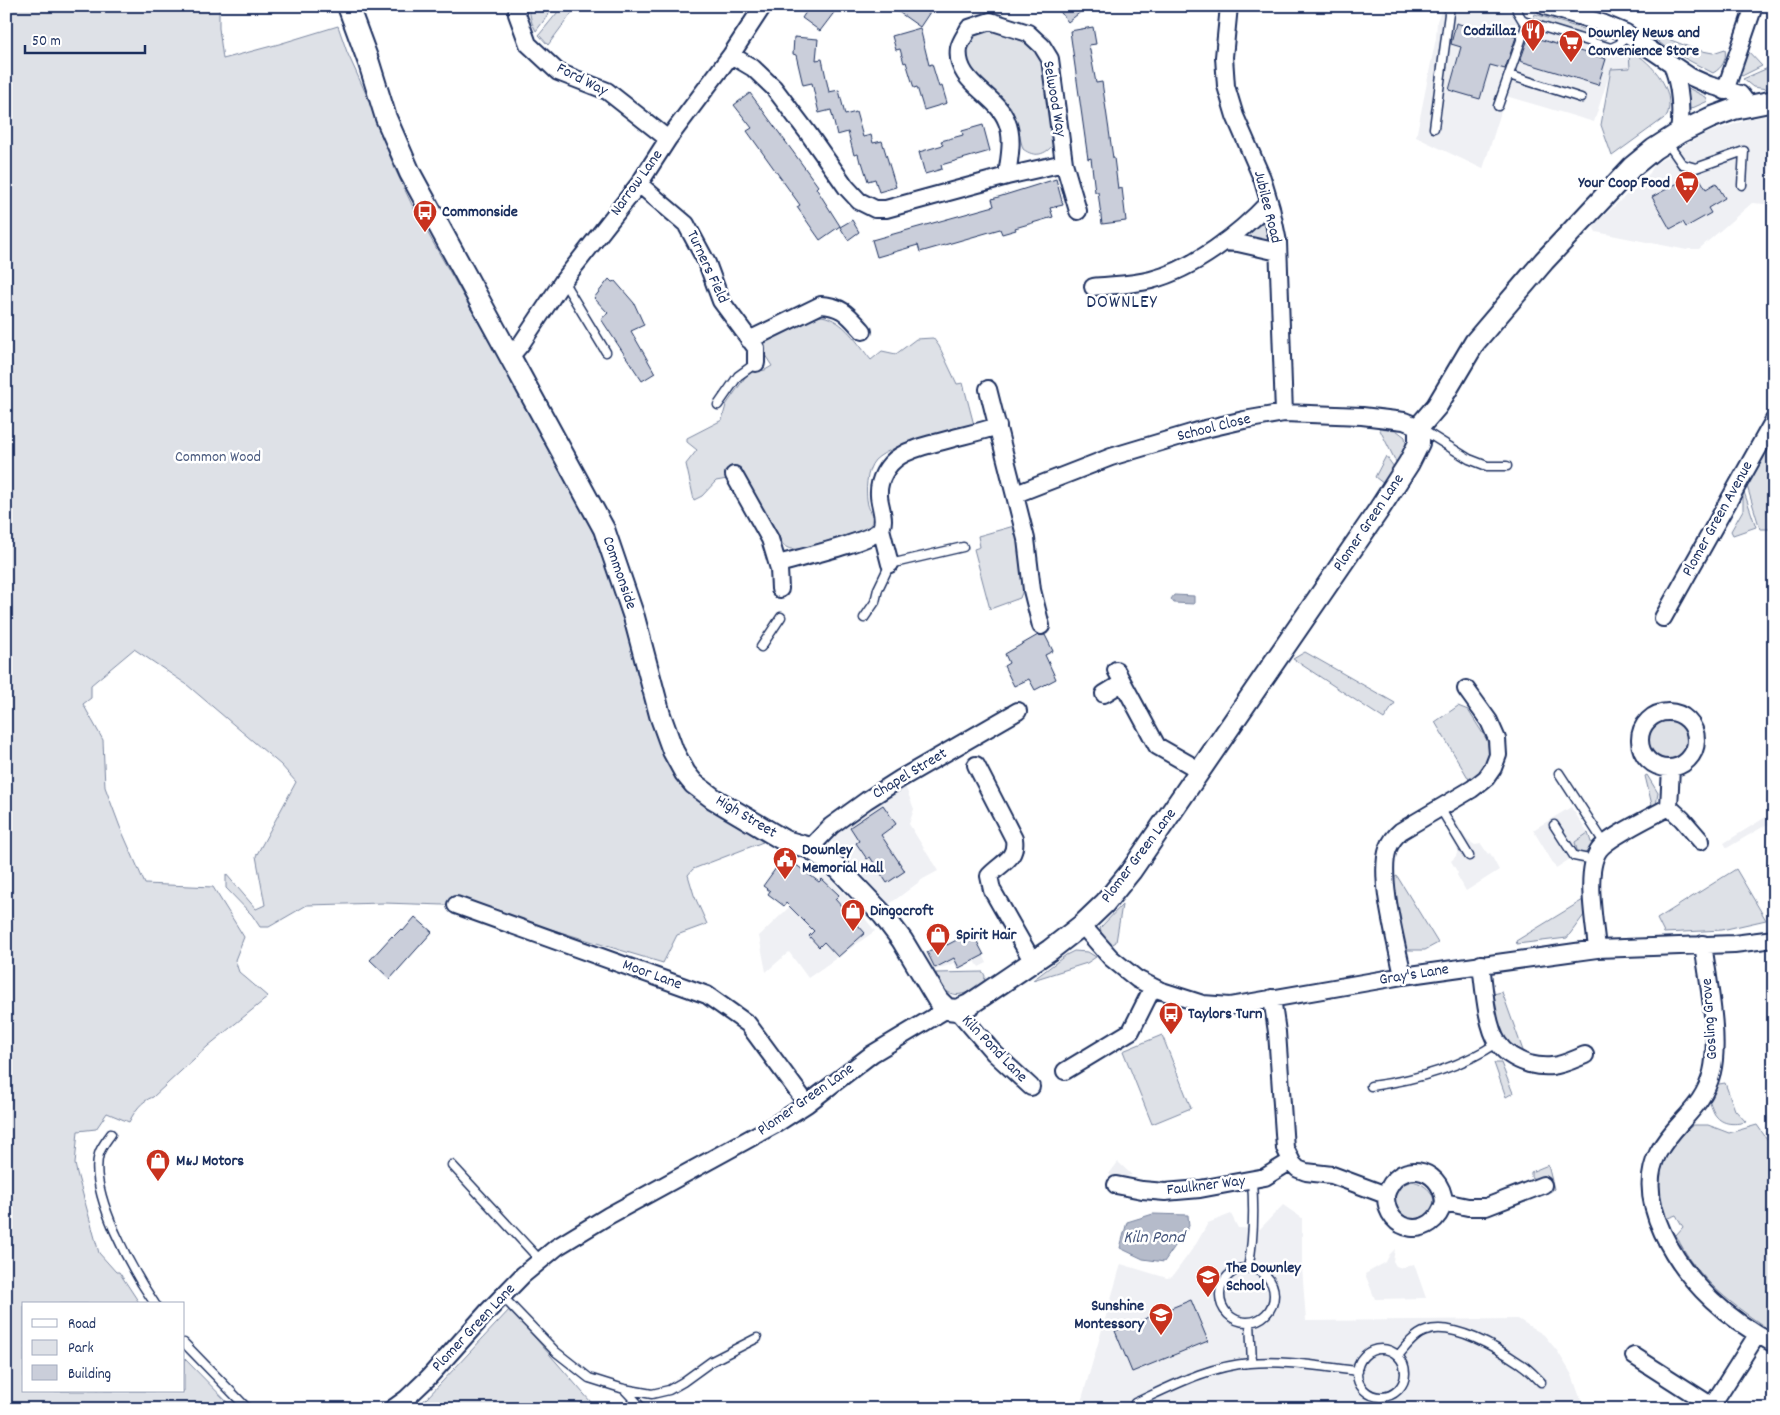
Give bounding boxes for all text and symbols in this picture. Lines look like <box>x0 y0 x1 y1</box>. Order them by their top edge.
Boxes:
restaurant icon: Codzillaz <box>1520 18 1546 52</box>
place label: Codzillaz <box>1463 20 1517 43</box>
scale bar <box>25 22 145 54</box>
place label: Downley News and Convenience Store <box>1588 22 1700 63</box>
supermarket icon: Downley News and Convenience Store <box>1558 29 1584 63</box>
text: 50 m <box>32 31 61 53</box>
street label: Ford Way <box>552 57 612 103</box>
street label: Selwood Way <box>1036 59 1072 139</box>
street label: Narrow Lane <box>605 145 669 221</box>
street label: Jubilee Road <box>1247 168 1287 246</box>
supermarket icon: Your Coop Food <box>1674 170 1700 204</box>
place label: Your Coop Food <box>1577 172 1670 195</box>
bus stop icon: Commonside <box>412 199 438 233</box>
place label: Commonside <box>442 201 518 224</box>
street label: Turners Field <box>680 227 734 307</box>
district label: DOWNLEY <box>1086 290 1158 317</box>
street label: School Close <box>1175 408 1253 448</box>
park label: Common Wood <box>175 446 261 469</box>
street label: Plomer Green Avenue <box>1677 457 1759 581</box>
street label: Plomer Green Lane <box>1328 470 1410 576</box>
street label: Commonside <box>596 533 642 613</box>
street label: Chapel Street <box>868 743 952 805</box>
street label: High Street <box>711 790 781 844</box>
street label: Plomer Green Lane <box>1096 804 1182 908</box>
place label: Downley Memorial Hall <box>802 839 884 880</box>
public building icon: Downley Memorial Hall <box>772 846 798 880</box>
shop icon: Dingocroft <box>840 898 866 932</box>
place label: Dingocroft <box>870 900 934 923</box>
shop icon: Spirit Hair <box>925 922 951 956</box>
place label: Spirit Hair <box>956 924 1017 947</box>
street label: Moor Lane <box>619 954 685 996</box>
street label: Gray's Lane <box>1378 958 1450 992</box>
street label: Gosling Grove <box>1696 978 1724 1060</box>
bus stop icon: Taylors Turn <box>1158 1001 1184 1035</box>
place label: Taylors Turn <box>1188 1003 1262 1026</box>
street label: Kiln Pond Lane <box>956 1010 1032 1088</box>
street label: Plomer Green Lane <box>753 1058 859 1142</box>
shop icon: M&J Motors <box>145 1148 171 1182</box>
place label: M&J Motors <box>176 1150 244 1173</box>
street label: Faulkner Way <box>1165 1170 1247 1202</box>
water label: Kiln Pond <box>1123 1226 1187 1251</box>
place label: The Downley School <box>1226 1257 1302 1298</box>
school or university icon: The Downley School <box>1195 1264 1221 1298</box>
street label: Plomer Green Lane <box>427 1279 521 1377</box>
place label: Sunshine Montessory <box>1074 1295 1146 1336</box>
legend <box>22 1302 185 1392</box>
school or university icon: Sunshine Montessory <box>1148 1302 1174 1336</box>
text: Road <box>68 1314 96 1336</box>
text: Park <box>68 1338 94 1360</box>
text: Building <box>68 1364 111 1386</box>

